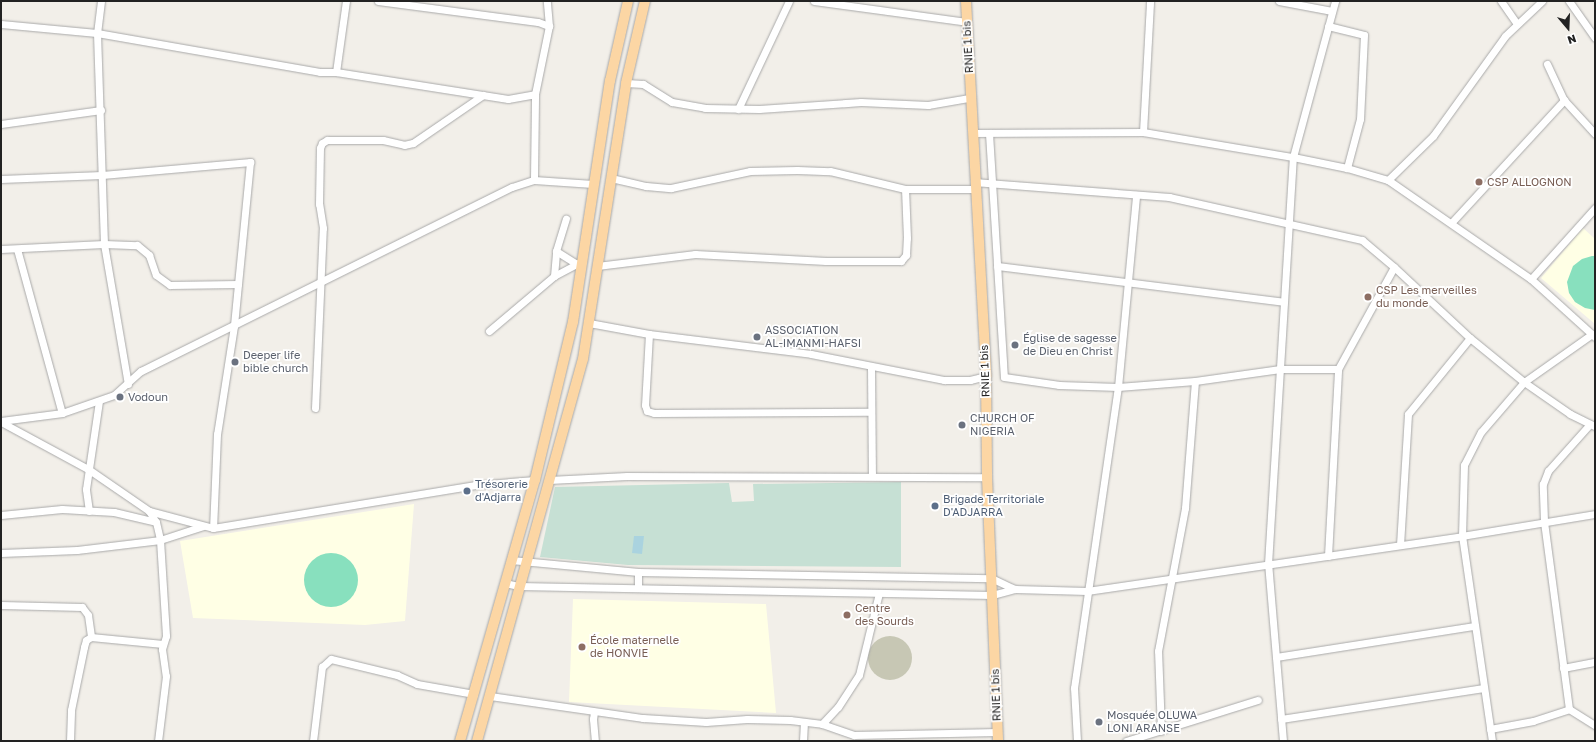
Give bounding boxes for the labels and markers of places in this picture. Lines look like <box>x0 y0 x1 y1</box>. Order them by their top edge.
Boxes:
place label: CSP ALLOGNON <box>1487 175 1572 189</box>
marker: CSP ALLOGNON <box>1474 177 1484 187</box>
place label: CSP Les merveilles du monde <box>1376 284 1477 310</box>
marker: CSP Les merveilles du monde <box>1363 292 1373 302</box>
place label: ASSOCIATION AL-IMANMI-HAFSI <box>765 324 861 350</box>
marker: ASSOCIATION AL-IMANMI-HAFSI <box>752 332 762 342</box>
place label: Église de sagesse de Dieu en Christ <box>1023 332 1117 358</box>
marker: Église de sagesse de Dieu en Christ <box>1010 340 1020 350</box>
place label: Deeper life bible church <box>243 349 308 375</box>
marker: Deeper life bible church <box>230 357 240 367</box>
place label: Vodoun <box>128 390 168 404</box>
marker: Vodoun <box>115 392 125 402</box>
place label: CHURCH OF NIGERIA <box>970 412 1035 438</box>
marker: CHURCH OF NIGERIA <box>957 420 967 430</box>
place label: Trésorerie d'Adjarra <box>475 478 528 504</box>
marker: Trésorerie d'Adjarra <box>462 486 472 496</box>
place label: Brigade Territoriale D'ADJARRA <box>943 493 1044 519</box>
marker: Brigade Territoriale D'ADJARRA <box>930 501 940 511</box>
place label: Centre des Sourds <box>855 602 914 628</box>
marker: Centre des Sourds <box>842 610 852 620</box>
place label: École maternelle de HONVIE <box>590 634 679 660</box>
marker: École maternelle de HONVIE <box>577 642 587 652</box>
place label: Mosquée OLUWA LONI ARANSE <box>1107 709 1197 735</box>
marker: Mosquée OLUWA LONI ARANSE <box>1094 717 1104 727</box>

